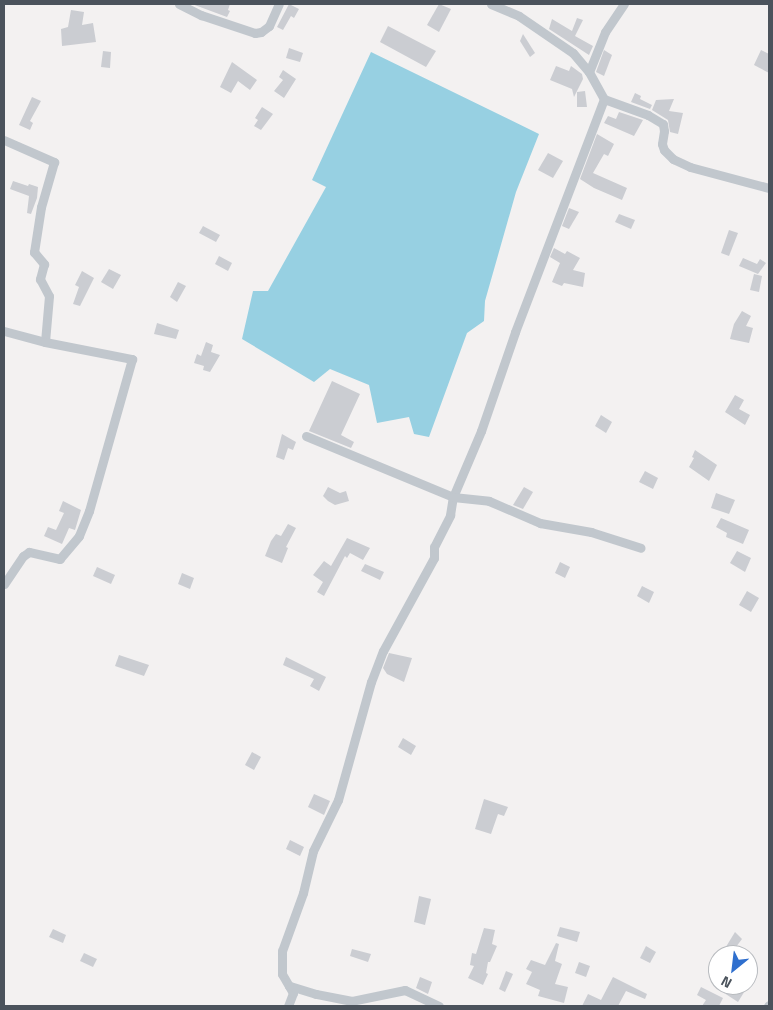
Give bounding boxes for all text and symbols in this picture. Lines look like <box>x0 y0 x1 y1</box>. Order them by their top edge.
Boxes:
north arrow <box>708 945 758 995</box>
text: N <box>717 971 735 994</box>

